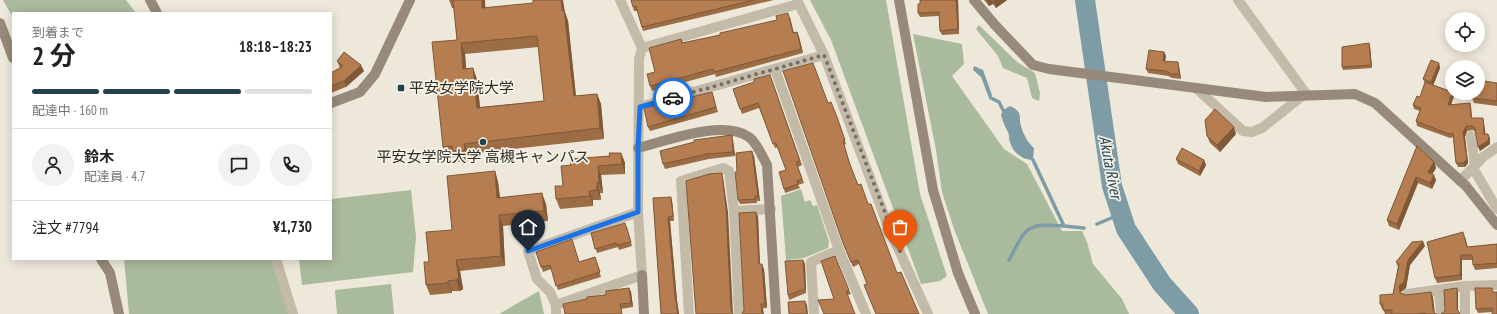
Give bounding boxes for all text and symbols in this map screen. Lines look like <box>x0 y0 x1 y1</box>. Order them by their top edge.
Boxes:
map controls <box>1445 12 1485 100</box>
button: locate <box>1445 12 1485 52</box>
text: 到着まで <box>32 24 84 41</box>
text: 18:18–18:23 <box>239 37 312 56</box>
text: 2 分 <box>32 39 76 72</box>
button: layers <box>1445 60 1485 100</box>
place label: 平安女学院大学 <box>409 78 514 97</box>
courier <box>653 78 693 118</box>
marker: 平安女学院大学 <box>396 83 406 93</box>
icon: car <box>662 87 684 109</box>
text: 配達中 · 160 m <box>32 102 108 119</box>
water label: Akuta River <box>1095 134 1127 203</box>
marker: 平安女学院大学 高槻キャンパス <box>478 137 488 147</box>
button: person <box>32 144 74 186</box>
button: chat <box>218 144 260 186</box>
button: phone <box>270 144 312 186</box>
text: 鈴木 <box>84 147 114 166</box>
place label: 平安女学院大学 高槻キャンパス <box>376 147 590 166</box>
text: 配達員 · 4.7 <box>84 168 145 185</box>
pin <box>511 210 545 251</box>
pin <box>883 210 917 251</box>
icon: home <box>517 216 539 238</box>
icon: bag <box>889 216 911 238</box>
text: ¥1,730 <box>273 217 312 236</box>
text: 注文 #7794 <box>32 218 99 237</box>

